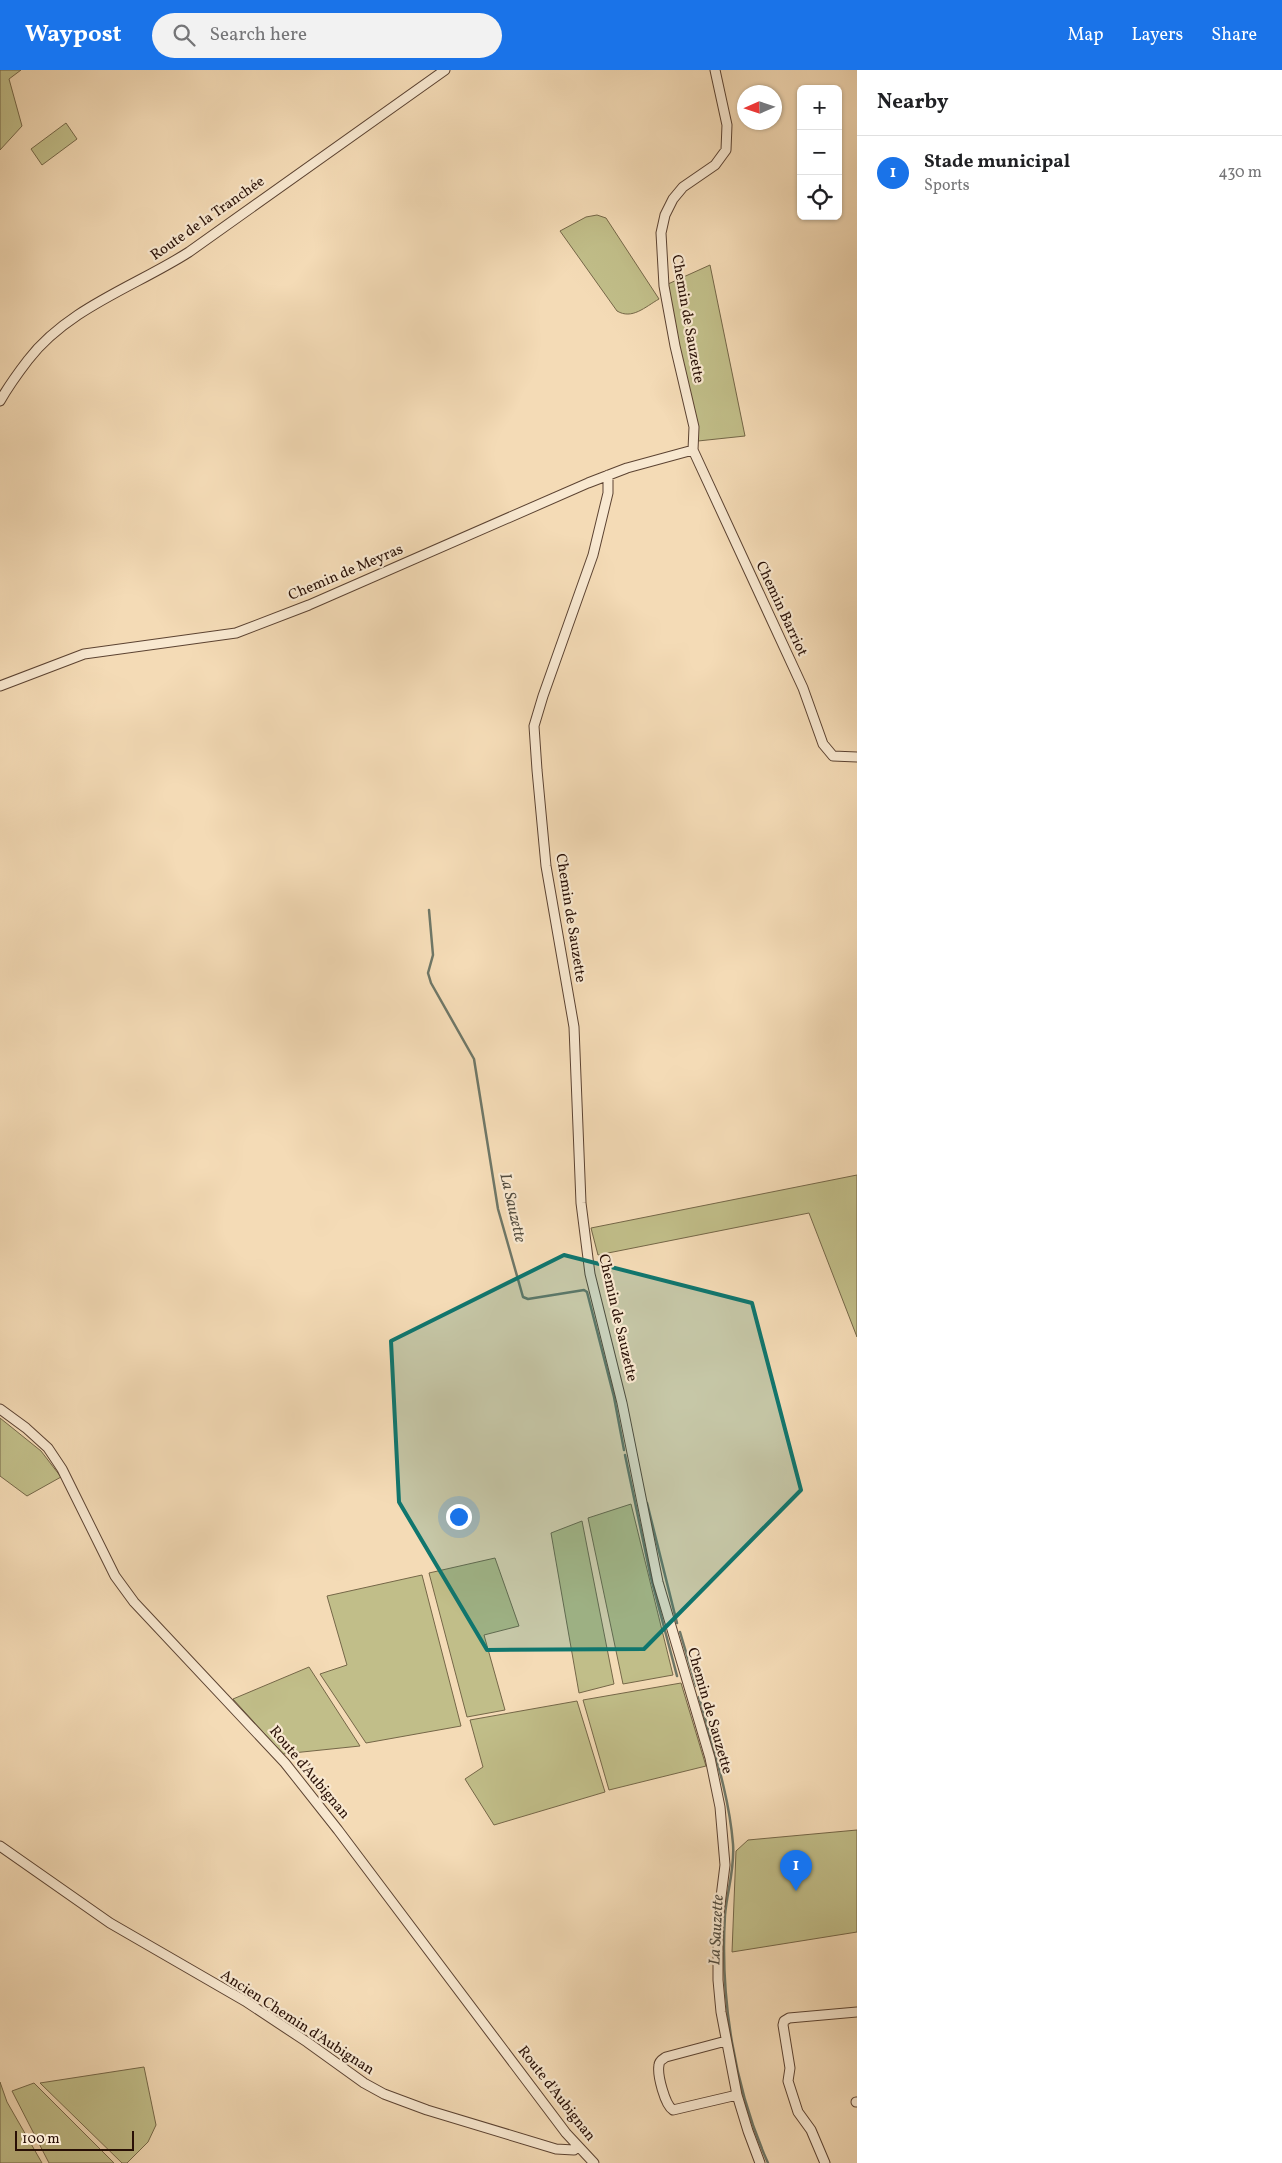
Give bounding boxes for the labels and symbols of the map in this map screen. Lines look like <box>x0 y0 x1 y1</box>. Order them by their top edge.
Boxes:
north arrow <box>737 85 782 130</box>
street label: Route de la Tranchée <box>147 172 269 266</box>
street label: Chemin de Sauzette <box>665 253 709 385</box>
street label: Chemin de Meyras <box>285 539 407 607</box>
street label: Chemin Barriot <box>750 558 812 660</box>
street label: Chemin de Sauzette <box>549 852 591 984</box>
water label: La Sauzette <box>493 1171 531 1245</box>
street label: Chemin de Sauzette <box>592 1252 642 1384</box>
your location <box>446 1504 472 1530</box>
street label: Chemin de Sauzette <box>681 1645 737 1777</box>
street label: Route d'Aubignan <box>264 1722 354 1824</box>
pin: 1 <box>780 1850 812 1891</box>
water label: La Sauzette <box>704 1894 730 1966</box>
street label: Ancien Chemin d'Aubignan <box>216 1965 378 2081</box>
street label: Route d'Aubignan <box>512 2042 600 2146</box>
scale bar <box>15 2128 134 2151</box>

